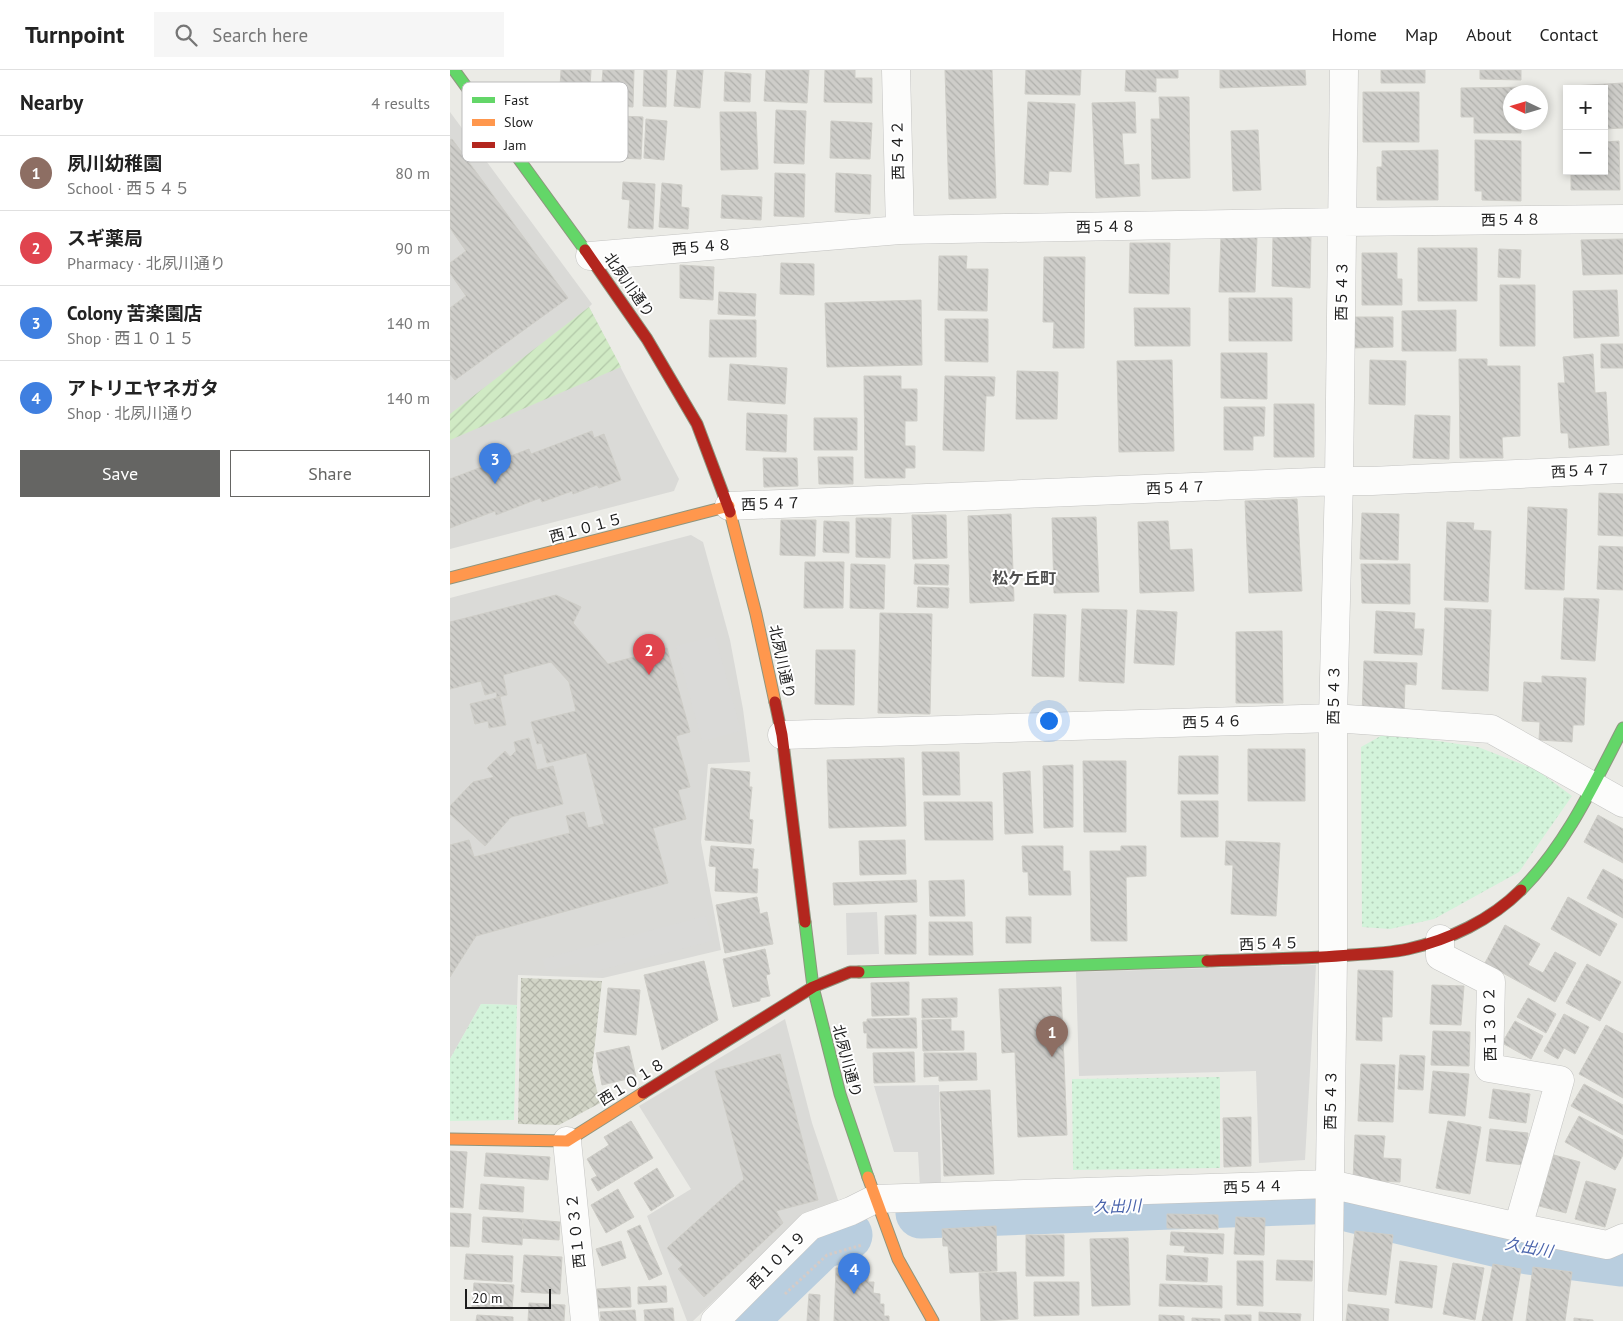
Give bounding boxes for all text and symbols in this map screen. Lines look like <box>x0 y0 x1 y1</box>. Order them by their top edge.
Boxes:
search box <box>154 12 504 57</box>
text: Turnpoint <box>25 19 124 50</box>
icon: search <box>172 21 200 49</box>
text: Search here <box>212 23 308 47</box>
text: Home <box>1331 23 1377 46</box>
text: Map <box>1405 23 1438 46</box>
text: About <box>1466 23 1512 46</box>
text: Contact <box>1540 23 1598 46</box>
legend <box>462 82 628 162</box>
north arrow <box>1503 85 1548 130</box>
map controls <box>1563 85 1608 175</box>
button: + <box>1563 85 1608 130</box>
text: Nearby <box>20 89 83 116</box>
text: Fast <box>504 91 529 109</box>
text: 4 results <box>371 93 430 113</box>
text: Slow <box>504 113 534 131</box>
street label: 西５４２ <box>887 120 908 180</box>
button: − <box>1563 130 1608 175</box>
text: Jam <box>503 136 526 154</box>
text: 夙川幼稚園 <box>67 151 162 175</box>
text: 1 <box>31 163 41 183</box>
text: 80 m <box>395 163 430 183</box>
text: School · 西５４５ <box>67 178 190 198</box>
street label: 西５４８ <box>1481 209 1541 230</box>
street label: 西５４８ <box>1076 216 1136 237</box>
text: スギ薬局 <box>67 226 143 250</box>
street label: 西５４８ <box>671 234 733 259</box>
text: 2 <box>31 238 41 258</box>
text: 90 m <box>395 238 430 258</box>
street label: 北夙川通り <box>600 249 659 321</box>
text: Pharmacy · 北夙川通り <box>67 253 226 273</box>
street label: 西５４３ <box>1331 261 1352 321</box>
text: Colony 苦楽園店 <box>67 301 203 325</box>
text: 3 <box>31 313 41 333</box>
text: 140 m <box>387 313 430 333</box>
text: Shop · 西１０１５ <box>67 328 194 348</box>
text: アトリエヤネガタ <box>67 376 219 400</box>
text: 4 <box>31 388 41 408</box>
text: 140 m <box>387 388 430 408</box>
text: Shop · 北夙川通り <box>67 403 194 423</box>
pin: 3 <box>479 443 511 484</box>
button: Save <box>20 450 220 497</box>
button: Share <box>230 450 430 497</box>
street label: 西５４７ <box>1551 459 1611 482</box>
street label: 西５４７ <box>1146 477 1206 498</box>
street label: 西５４７ <box>741 493 801 514</box>
street label: 西１０１５ <box>547 509 625 546</box>
district label: 松ケ丘町 <box>992 568 1056 588</box>
street label: 北夙川通り <box>765 623 800 701</box>
pin: 2 <box>633 634 665 675</box>
street label: 西５４３ <box>1323 665 1344 725</box>
your location <box>1036 708 1062 734</box>
street label: 西５４６ <box>1182 711 1242 732</box>
street label: 西５４５ <box>1239 933 1299 954</box>
street label: 西１３０２ <box>1479 986 1500 1062</box>
pin: 1 <box>1036 1016 1068 1057</box>
street label: 北夙川通り <box>829 1022 866 1100</box>
street label: 西１０１８ <box>595 1054 669 1110</box>
street label: 西５４３ <box>1320 1070 1341 1130</box>
street label: 西５４４ <box>1223 1176 1283 1197</box>
street label: 西１０３２ <box>562 1193 589 1269</box>
water label: 久出川 <box>1093 1195 1143 1217</box>
street label: 西１０１９ <box>743 1226 810 1293</box>
water label: 久出川 <box>1504 1233 1556 1261</box>
pin: 4 <box>838 1253 870 1294</box>
scale bar <box>465 1286 551 1309</box>
text: 20 m <box>472 1289 502 1307</box>

